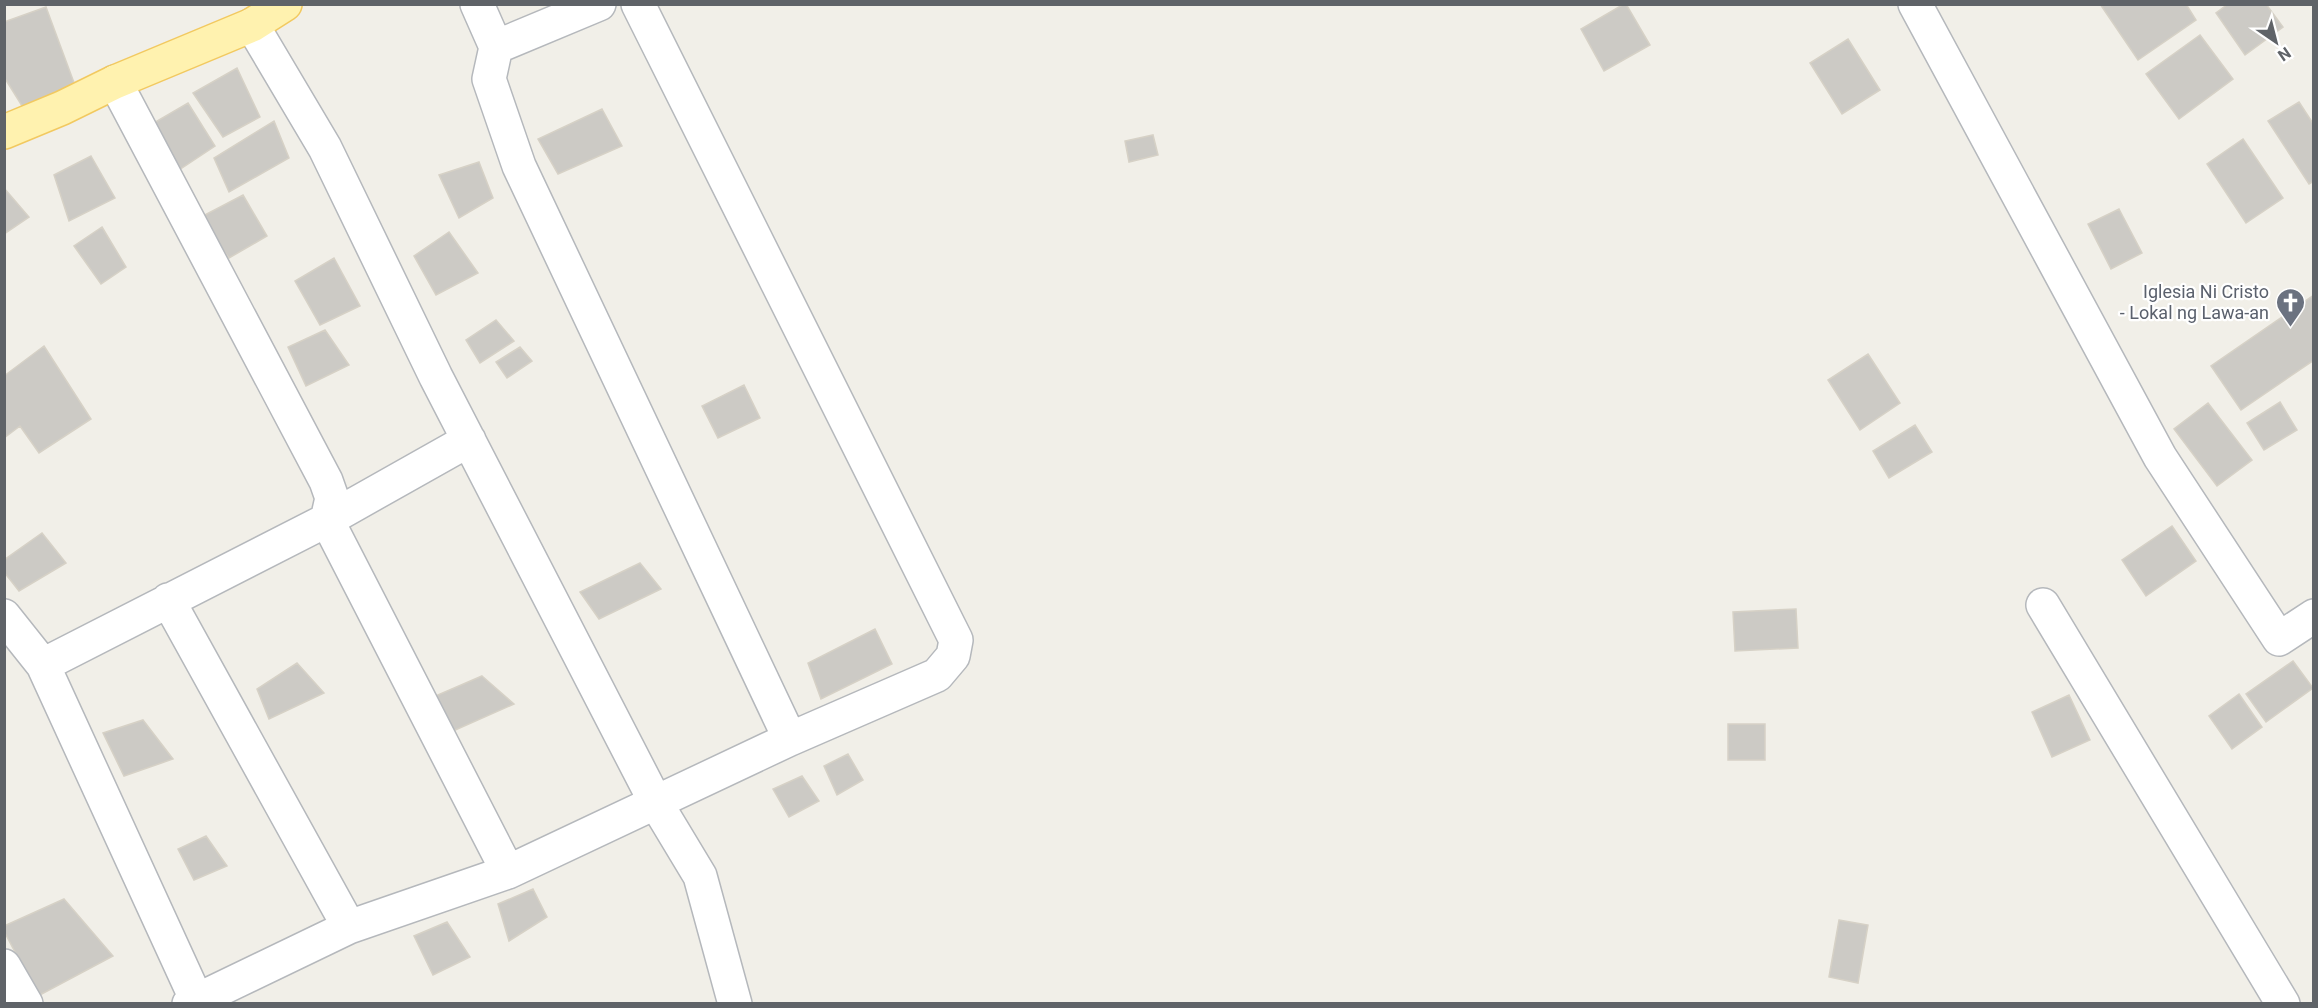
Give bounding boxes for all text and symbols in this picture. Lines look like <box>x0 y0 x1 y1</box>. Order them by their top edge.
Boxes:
north arrow <box>2246 12 2306 72</box>
text: N <box>2274 43 2294 65</box>
place label: Iglesia Ni Cristo - Lokal ng Lawa-an <box>2120 281 2269 323</box>
church icon: Iglesia Ni Cristo - Lokal ng Lawa-an <box>2274 286 2306 328</box>

